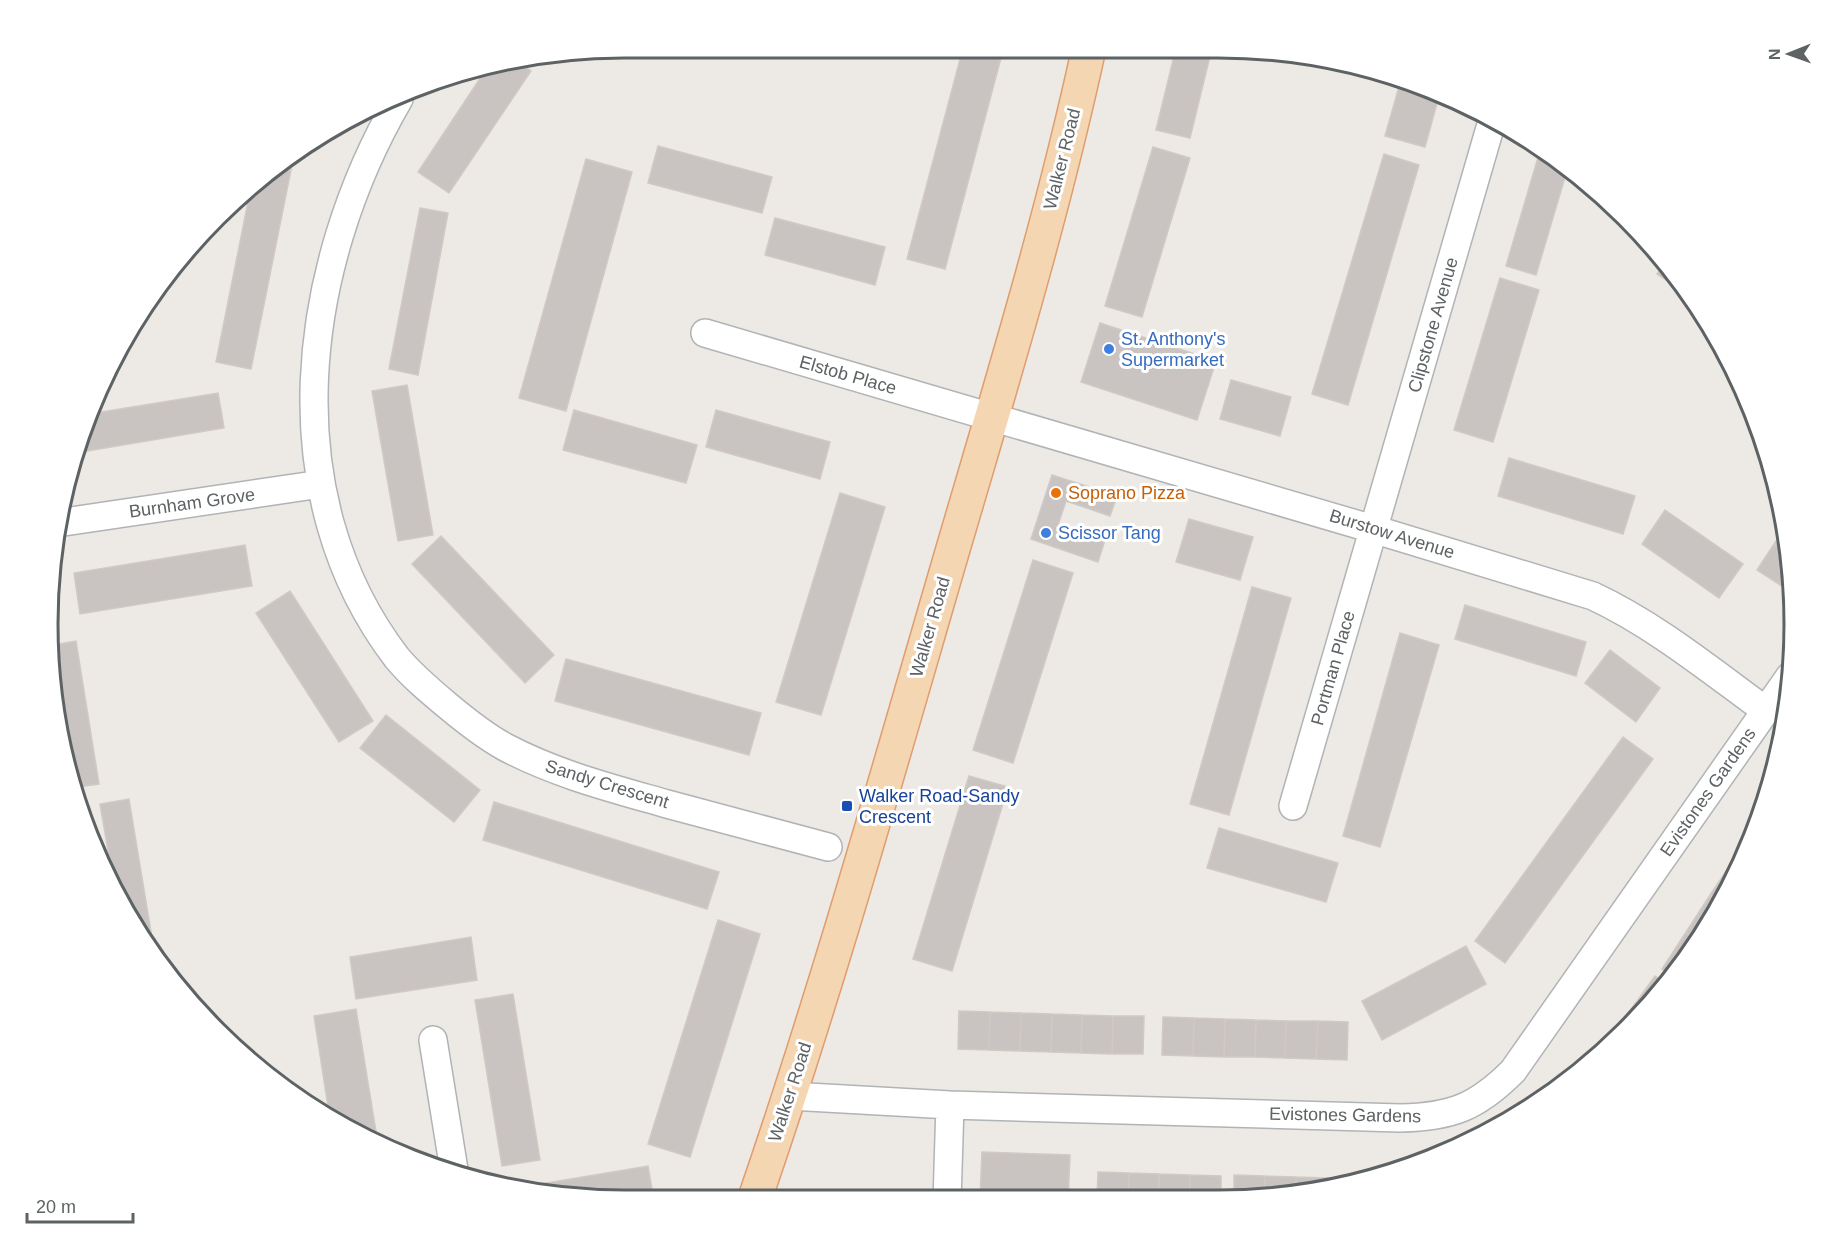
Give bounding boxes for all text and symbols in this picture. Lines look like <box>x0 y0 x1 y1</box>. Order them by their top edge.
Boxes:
north arrow <box>1759 24 1819 84</box>
text: N <box>1766 48 1783 60</box>
street label: Walker Road <box>1040 106 1084 212</box>
street label: Clipstone Avenue <box>1404 255 1462 395</box>
place label: St. Anthony's Supermarket <box>1121 329 1226 370</box>
marker: St. Anthony's Supermarket <box>1102 342 1116 356</box>
street label: Elstob Place <box>797 352 899 398</box>
place label: Soprano Pizza <box>1068 483 1186 503</box>
street label: Burnham Grove <box>128 484 256 522</box>
marker: Soprano Pizza <box>1049 486 1063 500</box>
street label: Burstow Avenue <box>1327 505 1457 563</box>
place label: Scissor Tang <box>1058 523 1161 543</box>
marker: Scissor Tang <box>1039 526 1053 540</box>
street label: Walker Road <box>906 575 954 679</box>
street label: Portman Place <box>1307 608 1359 728</box>
street label: Evistones Gardens <box>1656 724 1760 860</box>
street label: Sandy Crescent <box>543 756 671 812</box>
place label: Walker Road-Sandy Crescent <box>859 786 1019 827</box>
marker: Walker Road-Sandy Crescent <box>840 799 854 813</box>
street label: Walker Road <box>765 1040 815 1144</box>
street label: Evistones Gardens <box>1269 1104 1421 1126</box>
scale bar <box>27 1186 134 1224</box>
text: 20 m <box>36 1197 76 1217</box>

